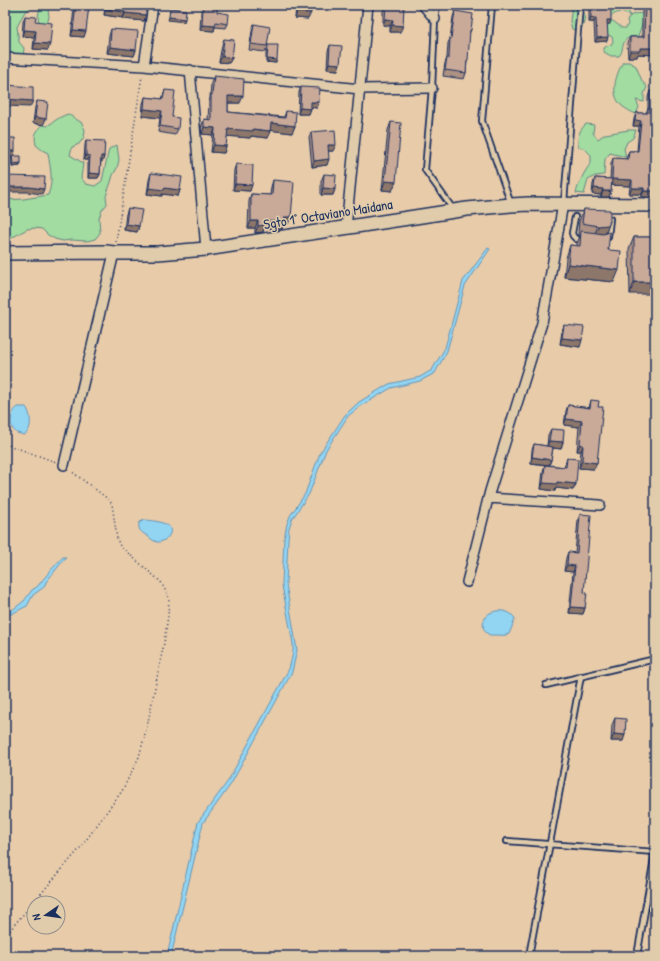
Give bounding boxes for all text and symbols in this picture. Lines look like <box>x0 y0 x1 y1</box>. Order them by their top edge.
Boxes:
street label: Sgto 1° Octaviano Maidana <box>262 194 395 234</box>
north arrow <box>26 895 66 935</box>
text: N <box>29 913 44 922</box>

